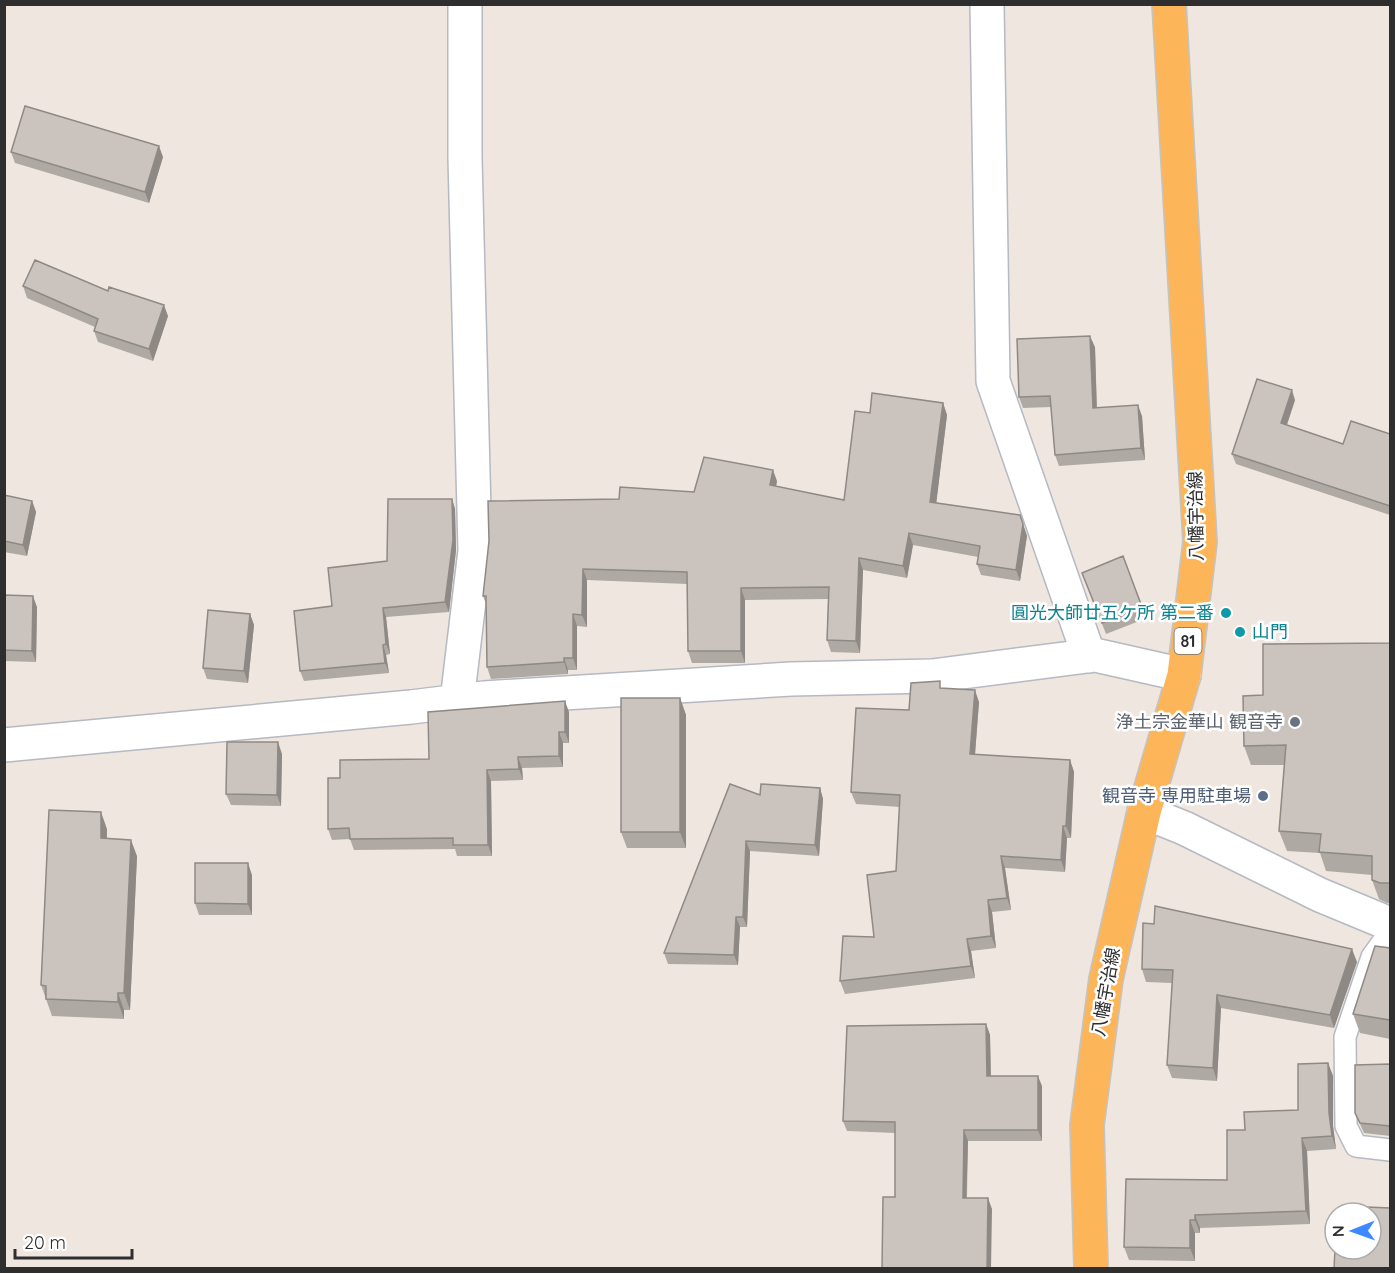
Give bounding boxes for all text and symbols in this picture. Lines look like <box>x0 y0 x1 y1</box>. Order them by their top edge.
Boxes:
street label: 八幡宇治線 <box>1183 471 1208 561</box>
place label: 圓光大師廿五ケ所 第二番 <box>1011 601 1214 624</box>
marker: 圓光大師廿五ケ所 第二番 <box>1219 606 1233 620</box>
place label: 山門 <box>1252 620 1288 643</box>
marker: 山門 <box>1233 625 1247 639</box>
road number: 81 <box>1174 628 1202 654</box>
place label: 浄土宗金華山 観音寺 <box>1116 710 1283 733</box>
marker: 浄土宗金華山 観音寺 <box>1288 715 1302 729</box>
place label: 観音寺 専用駐車場 <box>1102 784 1251 807</box>
marker: 観音寺 専用駐車場 <box>1256 789 1270 803</box>
street label: 八幡宇治線 <box>1086 946 1125 1038</box>
north arrow <box>1323 1201 1383 1261</box>
scale bar <box>15 1222 132 1260</box>
text: N <box>1328 1225 1348 1237</box>
text: 20 m <box>24 1231 66 1254</box>

